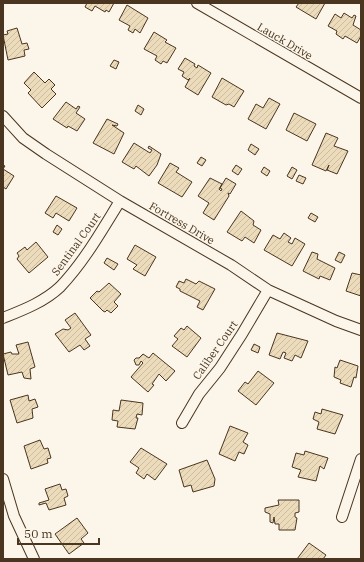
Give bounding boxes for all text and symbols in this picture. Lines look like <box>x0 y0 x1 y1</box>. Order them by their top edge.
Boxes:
street label: Lauck Drive <box>255 20 315 63</box>
street label: Fortress Drive <box>147 199 217 247</box>
street label: Sentinal Court <box>48 210 104 278</box>
street label: Caliber Court <box>190 318 241 382</box>
scale bar <box>18 520 99 546</box>
text: 50 m <box>24 526 53 541</box>

